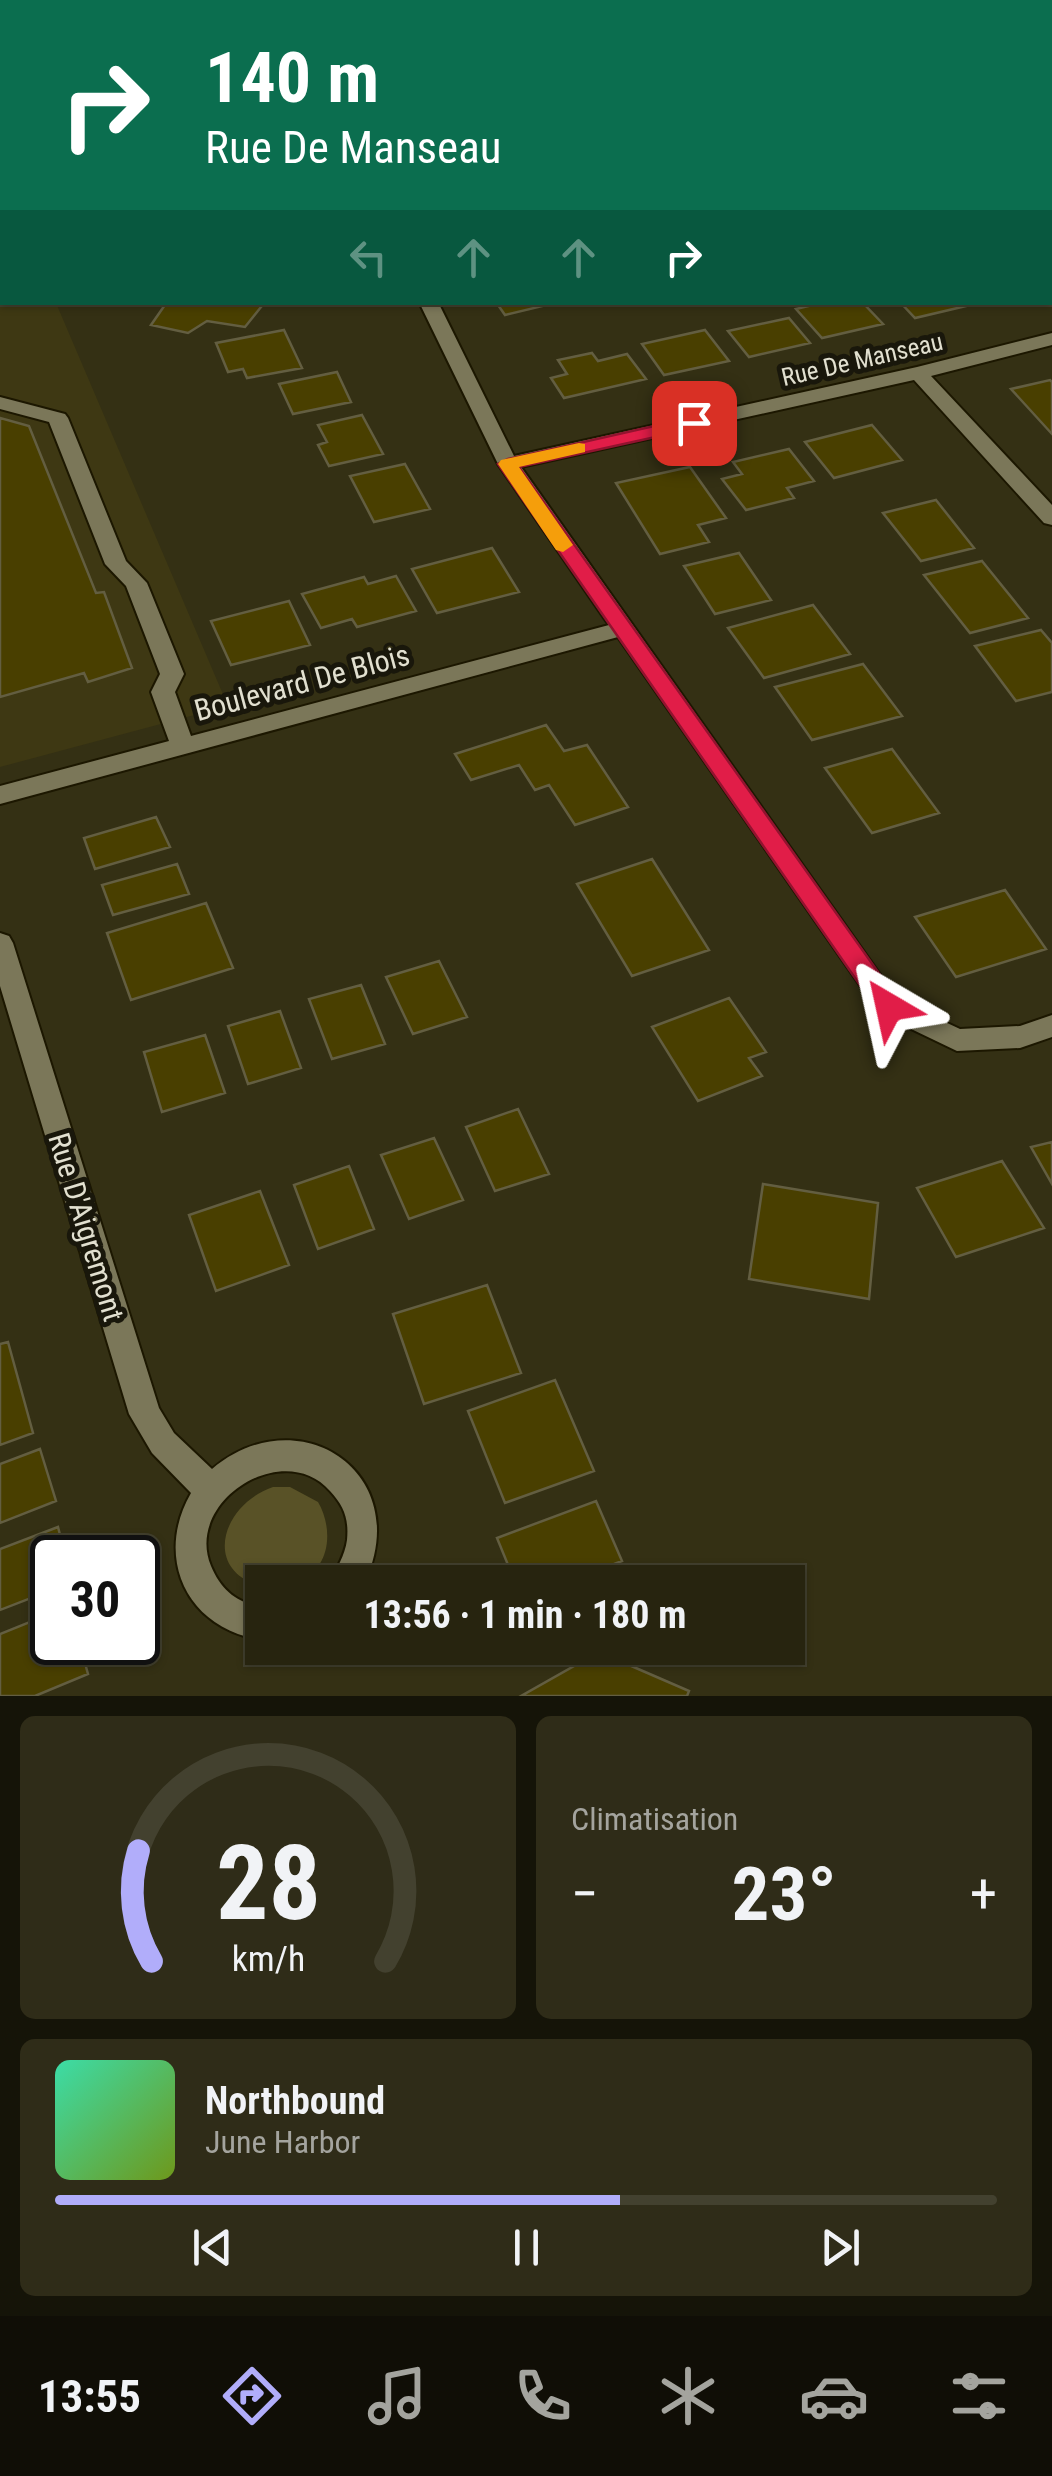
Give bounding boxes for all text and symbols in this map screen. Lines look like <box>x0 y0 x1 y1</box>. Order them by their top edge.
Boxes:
text: 140 m <box>205 37 379 119</box>
icon: right <box>40 40 170 170</box>
text: Rue De Manseau <box>205 121 501 174</box>
icon: left <box>341 230 396 285</box>
icon: ahead <box>446 230 501 285</box>
icon: ahead <box>551 230 606 285</box>
icon: right <box>656 230 711 285</box>
street label: Rue De Manseau <box>779 327 946 392</box>
pin <box>652 381 737 466</box>
icon: arrive <box>667 396 722 451</box>
street label: Boulevard De Blois <box>190 637 413 728</box>
position arrow <box>837 955 941 1059</box>
street label: Rue D'Aigremont <box>41 1129 132 1325</box>
speed limit sign: 30 <box>30 1535 160 1665</box>
text: 13:56 · 1 min · 180 m <box>364 1593 686 1637</box>
text: Climatisation <box>571 1800 738 1838</box>
text: 28 <box>215 1823 321 1944</box>
text: 23° <box>732 1850 837 1938</box>
text: − <box>571 1862 599 1926</box>
text: + <box>970 1862 997 1926</box>
text: km/h <box>231 1938 305 1980</box>
text: Northbound <box>205 2079 385 2123</box>
text: June Harbor <box>205 2123 360 2161</box>
icon: previous <box>185 2220 240 2275</box>
icon: pause <box>499 2220 554 2275</box>
icon: next <box>813 2220 868 2275</box>
icon: directions <box>217 2361 287 2431</box>
icon: music <box>362 2361 432 2431</box>
icon: phone <box>508 2361 578 2431</box>
icon: climate <box>653 2361 723 2431</box>
icon: car <box>799 2361 869 2431</box>
icon: filters <box>944 2361 1014 2431</box>
text: 13:55 <box>38 2370 141 2423</box>

